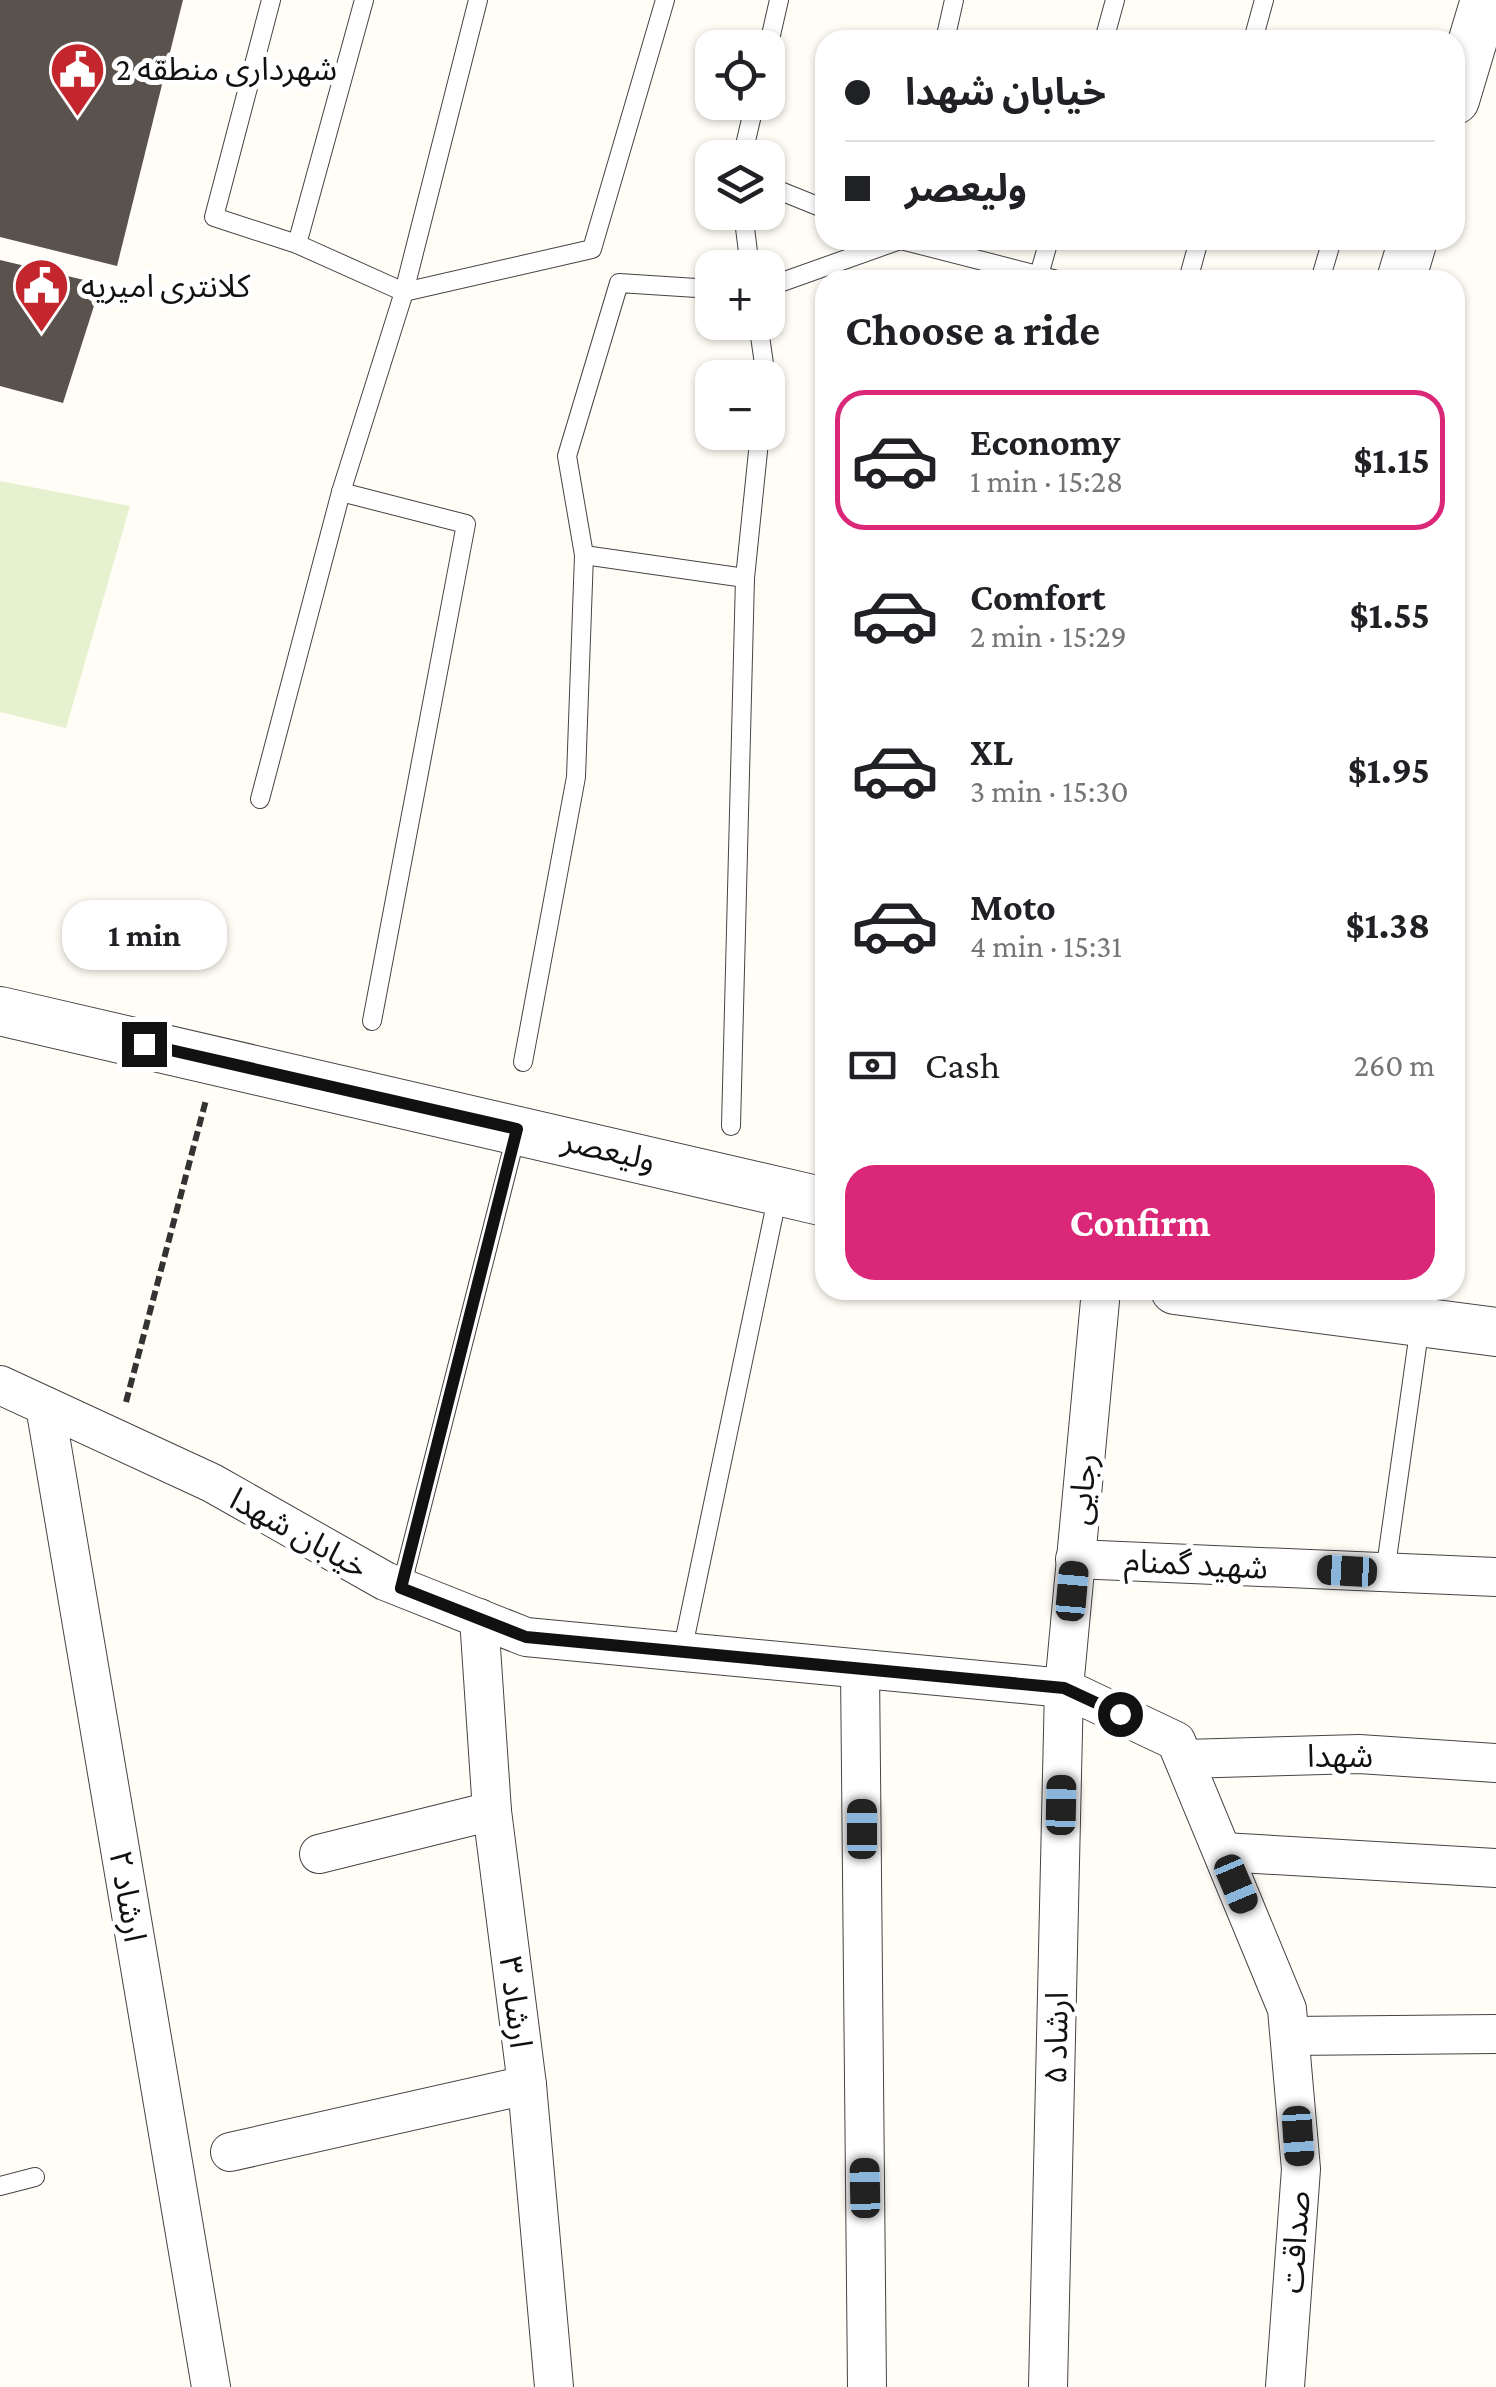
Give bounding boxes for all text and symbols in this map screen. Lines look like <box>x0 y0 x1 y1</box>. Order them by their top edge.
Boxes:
map controls <box>695 30 785 450</box>
button: locate <box>695 30 785 120</box>
public building icon: شهرداری منطقه 2 <box>47 39 107 118</box>
place label: شهرداری منطقه 2 <box>116 51 337 88</box>
text: خیابان شهدا <box>905 71 1106 113</box>
button: layers <box>695 140 785 230</box>
text: ولیعصر <box>905 167 1027 209</box>
button: + <box>695 250 785 340</box>
public building icon: کلانتری امیریه <box>12 256 72 335</box>
place label: کلانتری امیریه <box>81 268 251 305</box>
text: Choose a ride <box>845 305 1100 355</box>
button: − <box>695 360 785 450</box>
icon: car <box>850 415 940 505</box>
text: Economy <box>970 421 1120 463</box>
text: $1.15 <box>1353 439 1430 481</box>
text: 1 min · 15:28 <box>970 463 1123 499</box>
icon: car <box>850 570 940 660</box>
text: Comfort <box>970 576 1106 618</box>
text: $1.55 <box>1349 594 1430 636</box>
text: 2 min · 15:29 <box>970 618 1127 654</box>
icon: car <box>850 725 940 815</box>
text: XL <box>970 731 1013 773</box>
text: $1.95 <box>1348 749 1430 791</box>
text: 3 min · 15:30 <box>970 773 1128 809</box>
icon: car <box>850 880 940 970</box>
text: Moto <box>970 886 1056 928</box>
callout: 1 min <box>62 899 226 969</box>
text: $1.38 <box>1346 904 1430 946</box>
text: 1 min <box>108 917 181 953</box>
text: 4 min · 15:31 <box>970 928 1122 964</box>
route end <box>122 1022 167 1067</box>
icon: cash <box>845 1038 900 1093</box>
text: Cash <box>925 1044 1000 1086</box>
text: 260 m <box>1354 1047 1435 1083</box>
street label: ولیعصر <box>558 1122 659 1179</box>
button: Confirm <box>845 1165 1435 1280</box>
street label: رجایی <box>1060 1451 1105 1527</box>
street label: خیابان شهدا <box>224 1480 374 1586</box>
street label: شهید گمنام <box>1123 1542 1269 1592</box>
car <box>1316 1554 1378 1588</box>
car <box>1054 1560 1090 1622</box>
route start <box>1098 1692 1143 1737</box>
street label: شهدا <box>1307 1738 1373 1774</box>
car <box>1045 1775 1077 1835</box>
car <box>847 1799 877 1859</box>
street label: ارشاد ۲ <box>101 1847 154 1945</box>
car <box>1210 1851 1262 1917</box>
street label: ارشاد ۳ <box>492 1954 539 2050</box>
street label: ارشاد ۵ <box>1037 1991 1076 2085</box>
car <box>1281 2105 1315 2167</box>
car <box>849 2158 881 2218</box>
street label: صداقت <box>1273 2189 1317 2295</box>

